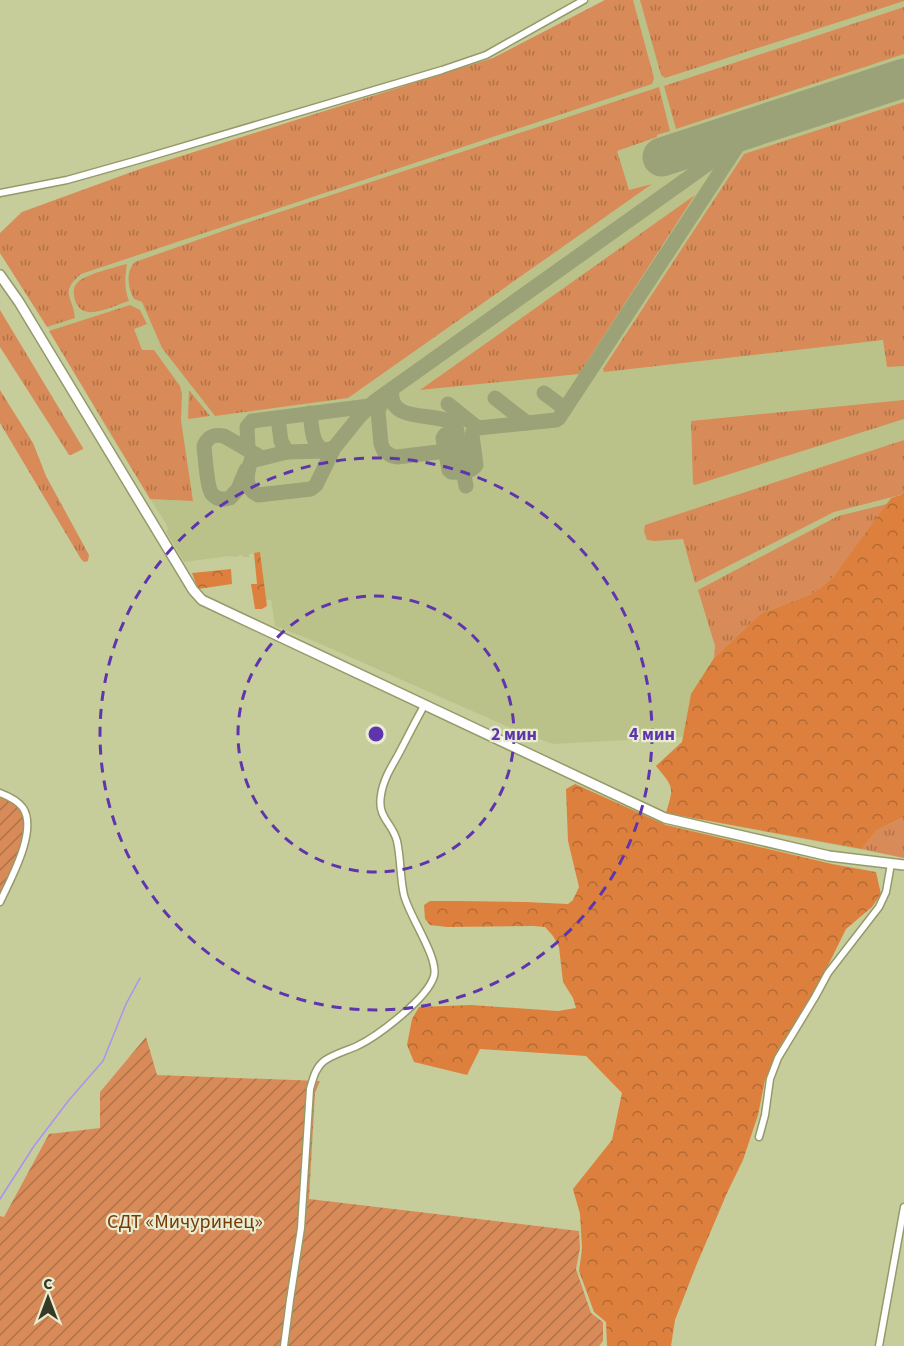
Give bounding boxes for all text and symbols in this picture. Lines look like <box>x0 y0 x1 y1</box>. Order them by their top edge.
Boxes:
text: 2 мин <box>491 722 537 747</box>
text: 4 мин <box>629 722 675 747</box>
centre of rings <box>366 724 386 744</box>
park label: СДТ «Мичуринец» <box>107 1208 263 1236</box>
north arrow <box>18 1268 78 1328</box>
text: С <box>43 1273 53 1295</box>

